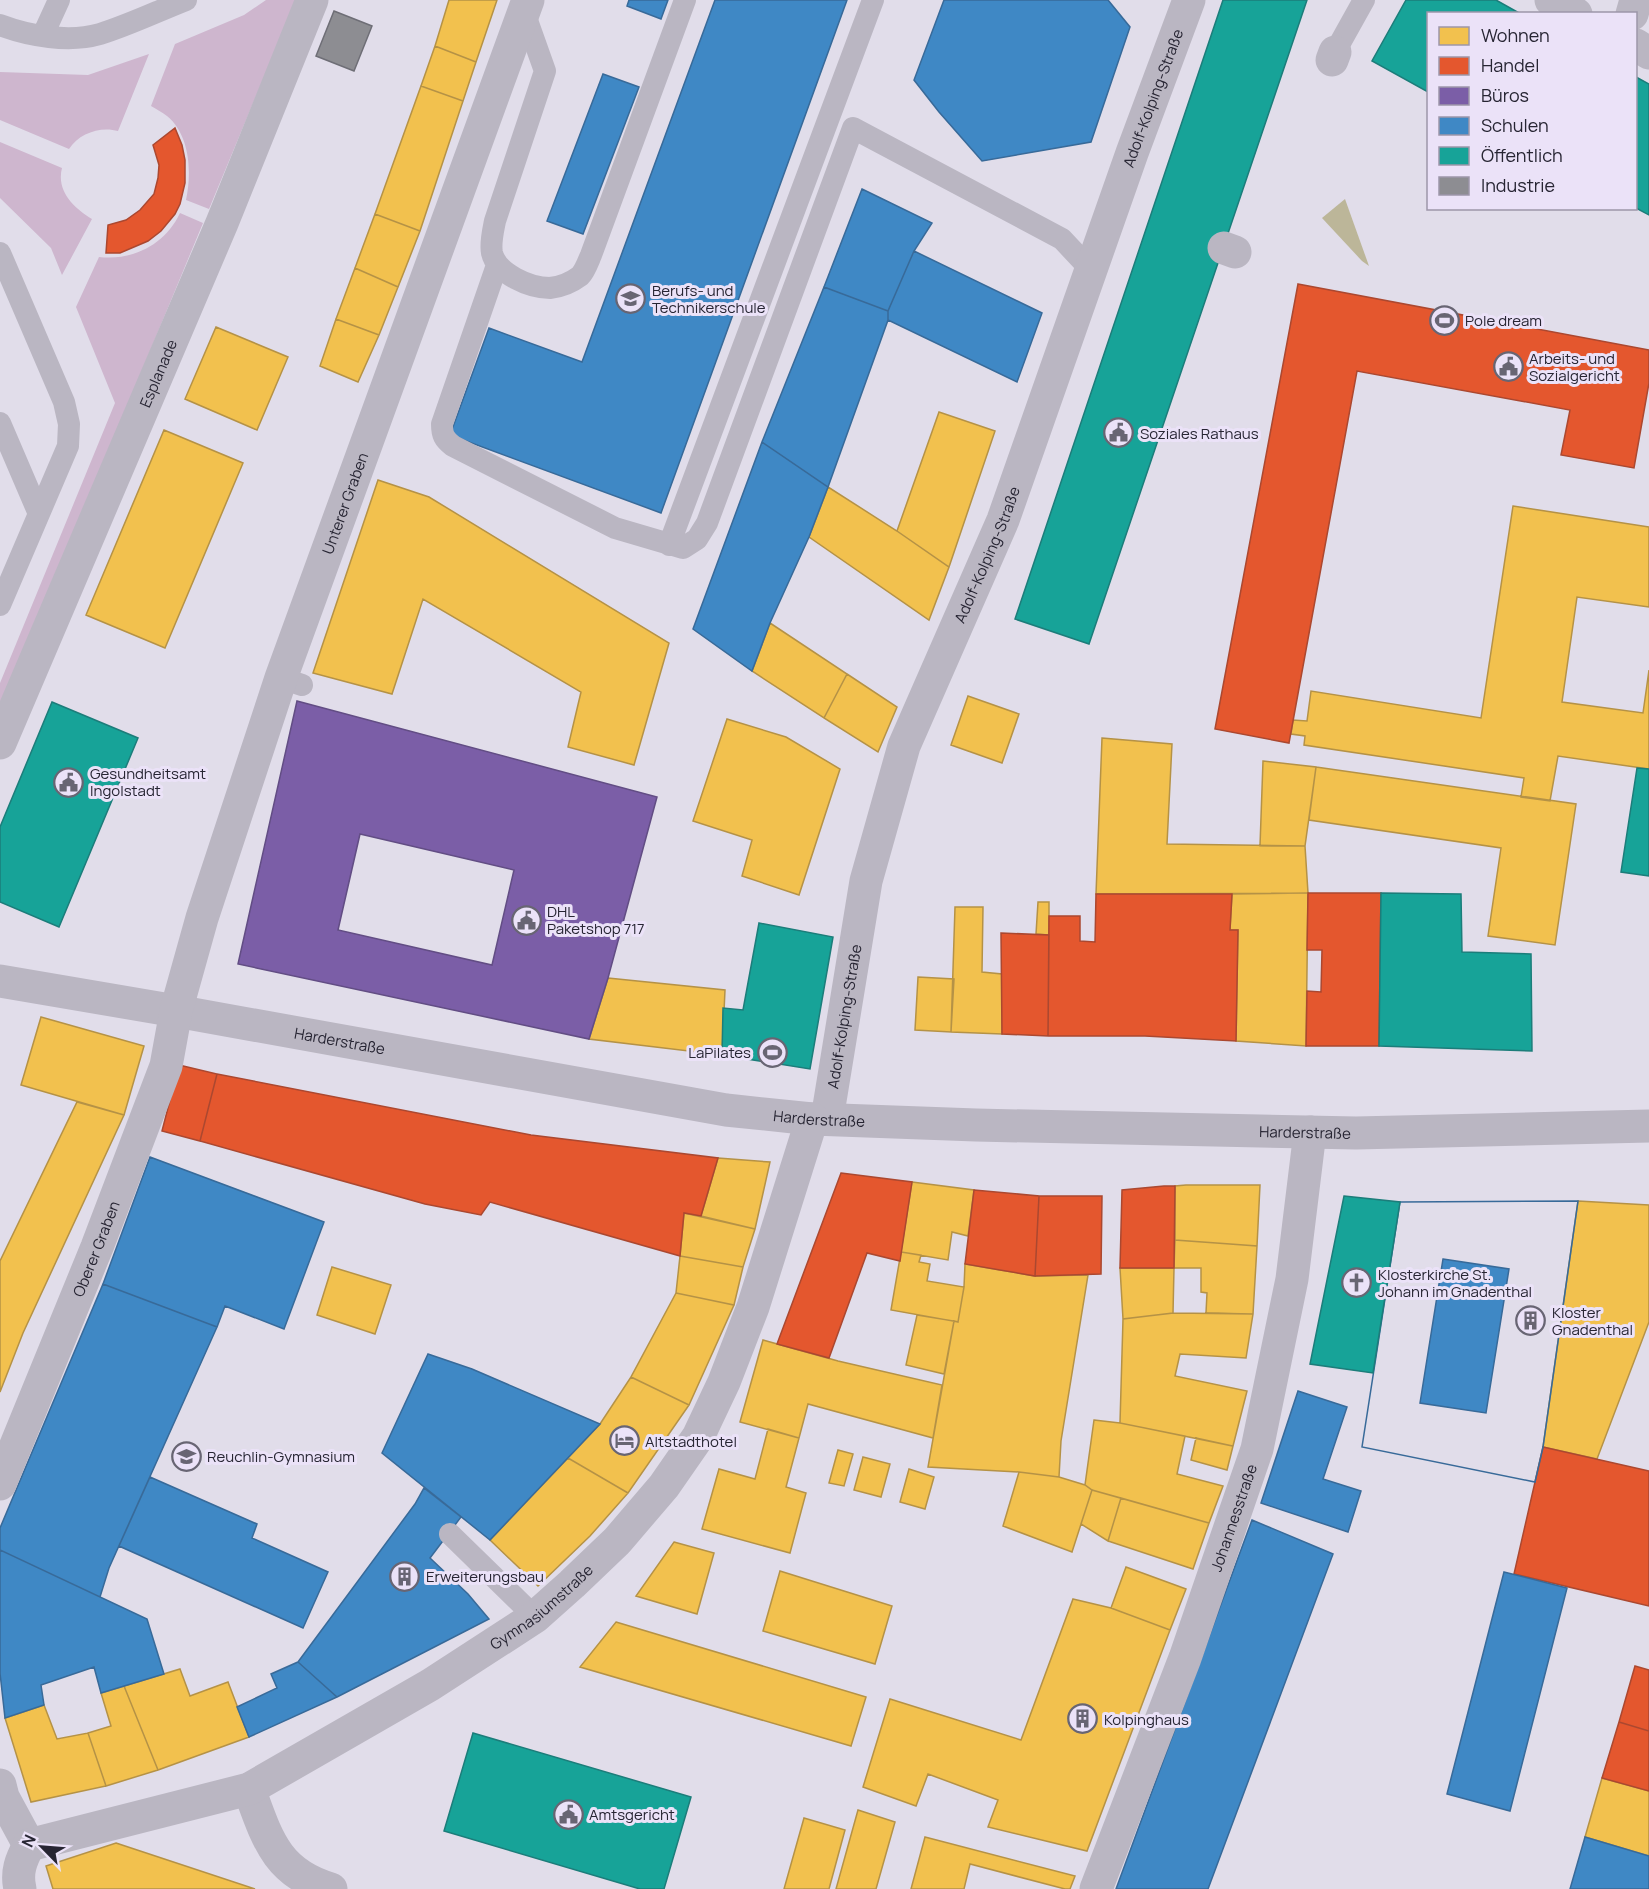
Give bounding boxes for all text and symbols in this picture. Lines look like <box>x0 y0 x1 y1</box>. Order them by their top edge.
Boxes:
legend <box>1427 12 1637 210</box>
text: Wohnen <box>1481 23 1550 47</box>
street label: Adolf-Kolping-Straße <box>1117 26 1188 170</box>
text: Handel <box>1481 53 1539 77</box>
text: Büros <box>1481 83 1529 107</box>
text: Schulen <box>1481 113 1549 137</box>
text: Öffentlich <box>1481 143 1563 167</box>
text: Industrie <box>1481 173 1555 197</box>
place label: Berufs- und Technikerschule <box>652 280 766 318</box>
school or university icon: Berufs- und Technikerschule <box>615 283 647 315</box>
sports icon: Pole dream <box>1428 304 1460 336</box>
place label: Pole dream <box>1465 310 1542 331</box>
street label: Esplanade <box>134 336 182 411</box>
place label: Arbeits- und Sozialgericht <box>1529 348 1620 386</box>
public building icon: Arbeits- und Sozialgericht <box>1492 351 1524 383</box>
public building icon: Soziales Rathaus <box>1103 417 1135 449</box>
place label: Soziales Rathaus <box>1140 423 1259 444</box>
street label: Unterer Graben <box>317 449 373 557</box>
street label: Adolf-Kolping-Straße <box>949 483 1025 626</box>
place label: Gesundheitsamt Ingolstadt <box>90 763 206 801</box>
public building icon: Gesundheitsamt Ingolstadt <box>53 766 85 798</box>
place label: DHL Paketshop 717 <box>547 901 645 939</box>
public building icon: DHL Paketshop 717 <box>510 904 542 936</box>
street label: Adolf-Kolping-Straße <box>822 942 866 1090</box>
street label: Harderstraße <box>293 1022 387 1059</box>
sports icon: LaPilates <box>756 1036 788 1068</box>
place label: LaPilates <box>688 1042 751 1063</box>
street label: Harderstraße <box>772 1105 866 1131</box>
street label: Harderstraße <box>1259 1120 1351 1143</box>
street label: Oberer Graben <box>67 1198 124 1300</box>
place label: Klosterkirche St. Johann im Gnadenthal <box>1378 1264 1532 1302</box>
church icon: Klosterkirche St. Johann im Gnadenthal <box>1341 1267 1373 1299</box>
place label: Kloster Gnadenthal <box>1552 1302 1633 1340</box>
building icon: Kloster Gnadenthal <box>1515 1305 1547 1337</box>
hotel icon: Altstadthotel <box>608 1425 640 1457</box>
place label: Altstadthotel <box>645 1431 737 1452</box>
school or university icon: Reuchlin-Gymnasium <box>170 1440 202 1472</box>
place label: Reuchlin-Gymnasium <box>207 1446 355 1467</box>
street label: Johannesstraße <box>1205 1461 1262 1574</box>
street label: Gymnasiumstraße <box>485 1559 597 1654</box>
building icon: Erweiterungsbau <box>389 1560 421 1592</box>
place label: Erweiterungsbau <box>426 1566 544 1587</box>
building icon: Kolpinghaus <box>1067 1703 1099 1735</box>
place label: Kolpinghaus <box>1104 1709 1189 1730</box>
public building icon: Amtsgericht <box>552 1798 584 1830</box>
place label: Amtsgericht <box>589 1804 675 1825</box>
north arrow <box>12 1817 72 1877</box>
text: N <box>16 1831 41 1851</box>

